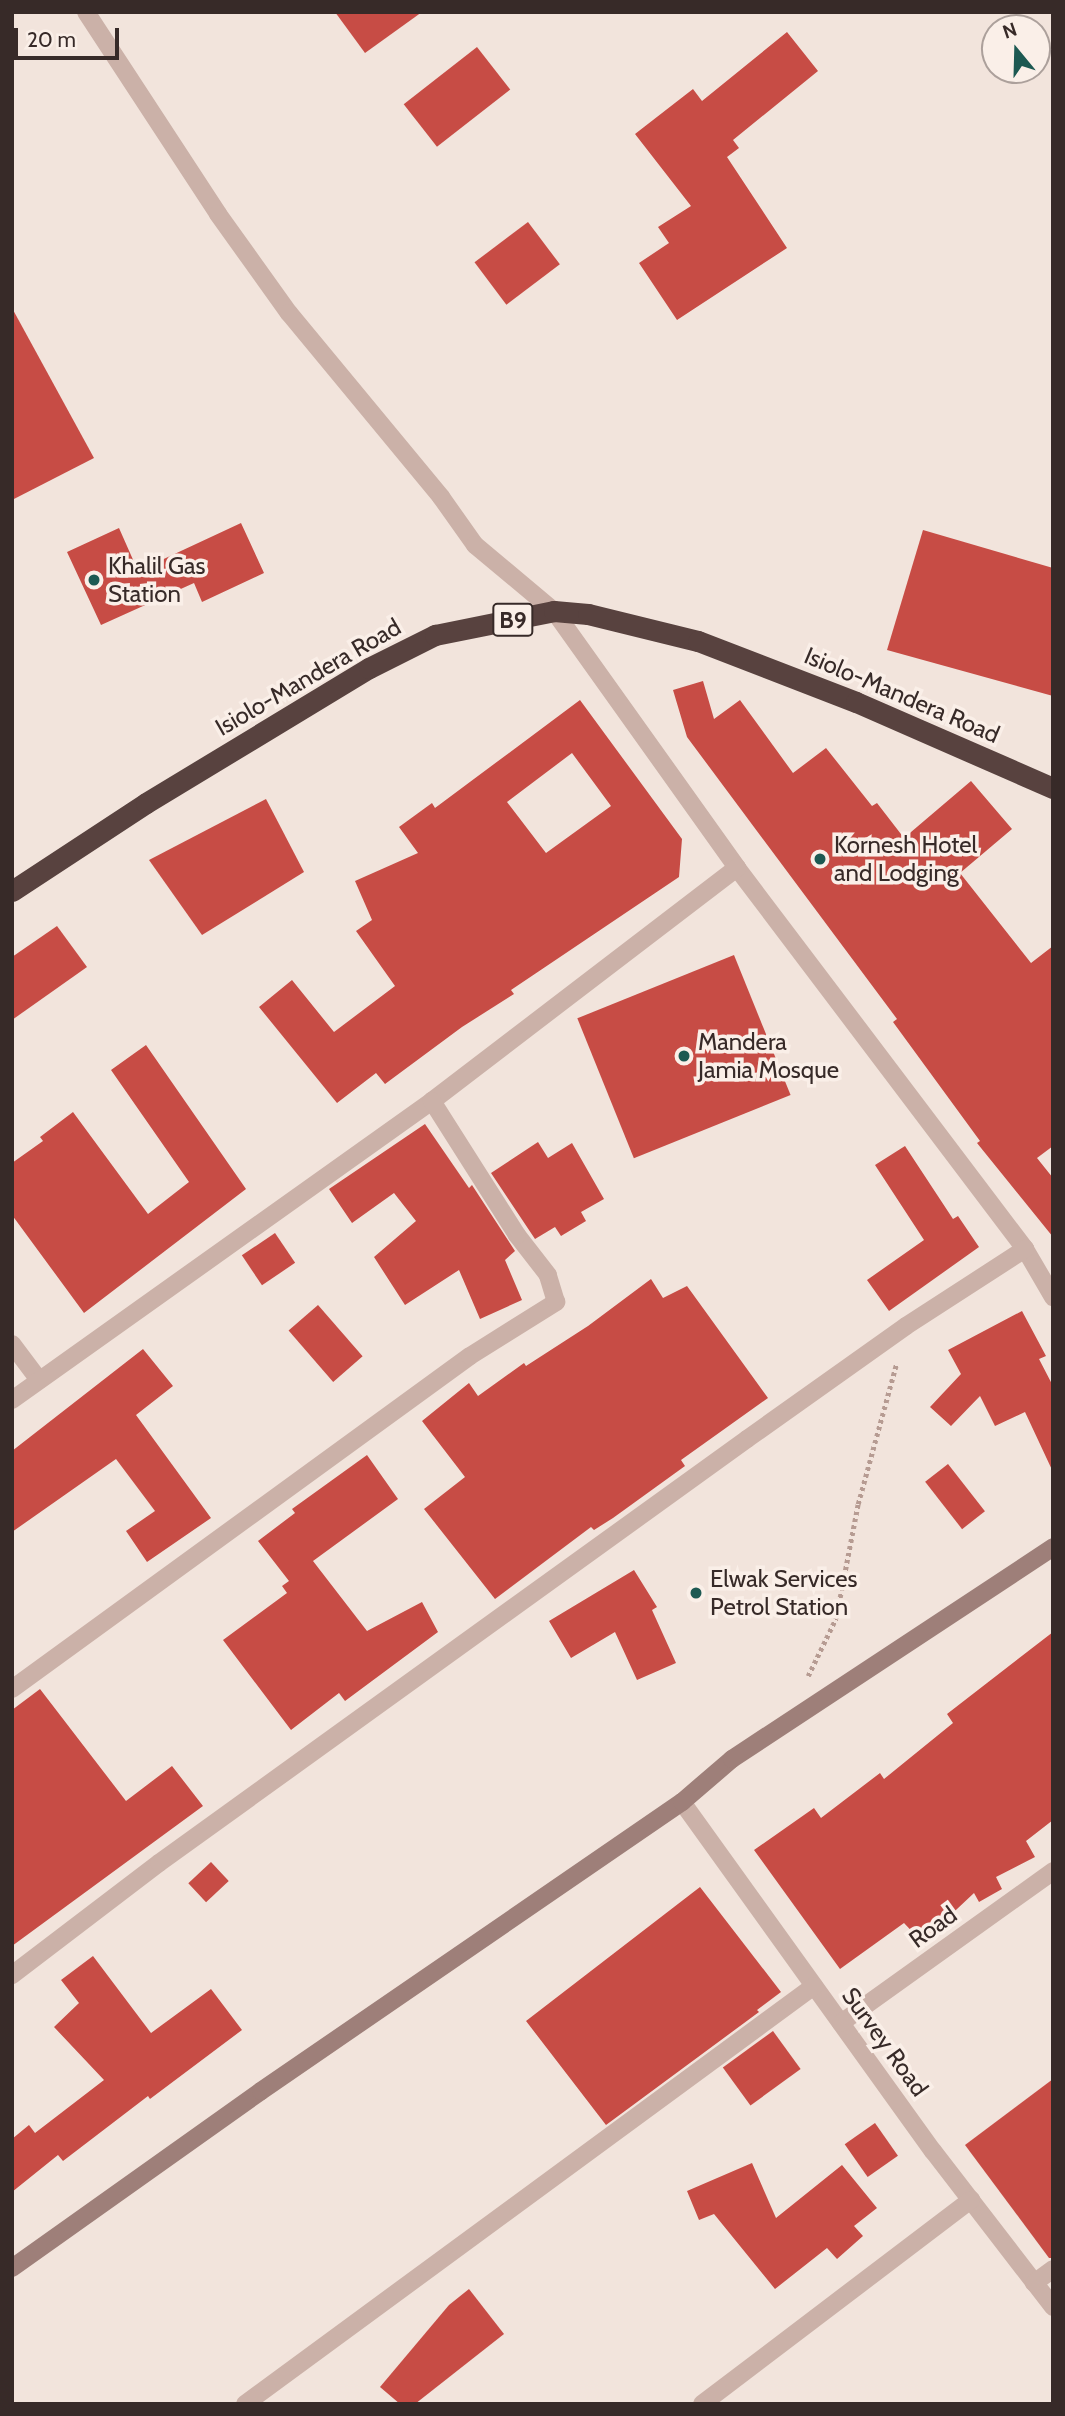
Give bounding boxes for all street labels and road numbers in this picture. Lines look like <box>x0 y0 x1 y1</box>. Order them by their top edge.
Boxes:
road number: B9 <box>492 600 534 640</box>
street label: Isiolo-Mandera Road <box>210 612 406 742</box>
street label: Isiolo-Mandera Road <box>800 641 1004 749</box>
street label: Road <box>903 1900 963 1954</box>
street label: Survey Road <box>836 1982 934 2102</box>

